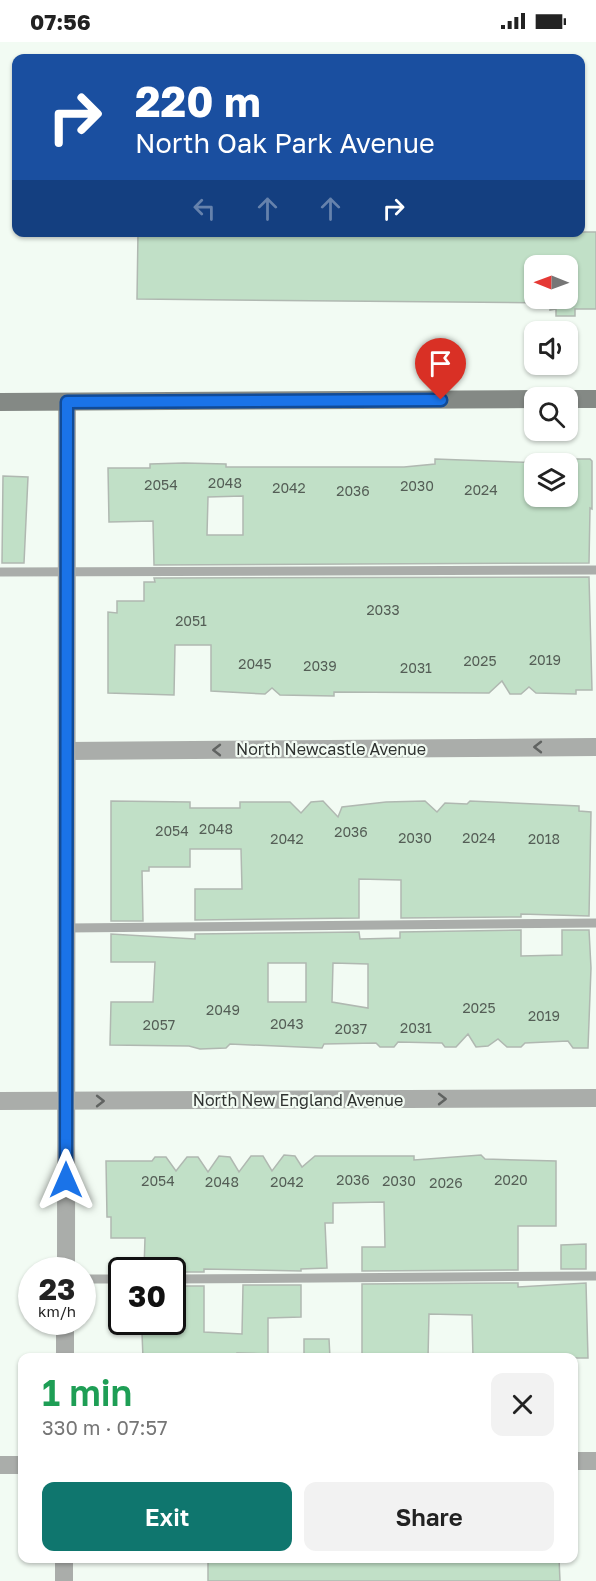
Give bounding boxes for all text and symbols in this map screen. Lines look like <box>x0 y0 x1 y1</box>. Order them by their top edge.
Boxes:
text: 07:56 <box>30 8 91 35</box>
text: 220 m <box>135 76 261 126</box>
icon: right <box>36 78 114 156</box>
text: North Oak Park Avenue <box>135 127 435 159</box>
icon: left <box>188 192 221 225</box>
icon: ahead <box>251 192 284 225</box>
icon: ahead <box>314 192 347 225</box>
icon: right <box>377 192 410 225</box>
north arrow <box>524 255 578 309</box>
map controls <box>524 255 578 507</box>
button: sound <box>524 321 578 375</box>
pin <box>415 338 466 400</box>
icon: arrive <box>424 347 457 380</box>
button: search <box>524 387 578 441</box>
button: layers <box>524 453 578 507</box>
house number: 2048 <box>208 474 242 491</box>
house number: 2054 <box>144 476 178 493</box>
house number: 2030 <box>400 477 434 494</box>
house number: 2042 <box>272 479 306 496</box>
house number: 2024 <box>464 481 498 498</box>
house number: 2036 <box>336 482 370 499</box>
house number: 2033 <box>366 601 400 618</box>
house number: 2051 <box>175 612 207 629</box>
house number: 2019 <box>529 651 561 668</box>
house number: 2025 <box>463 652 497 669</box>
house number: 2045 <box>238 655 272 672</box>
house number: 2039 <box>303 657 337 674</box>
house number: 2031 <box>400 659 432 676</box>
street label: North Newcastle Avenue <box>236 739 426 759</box>
one-way arrow <box>533 741 542 754</box>
one-way arrow <box>212 744 221 756</box>
house number: 2048 <box>199 820 233 837</box>
house number: 2054 <box>155 822 189 839</box>
house number: 2036 <box>334 823 368 840</box>
house number: 2030 <box>398 829 432 846</box>
house number: 2024 <box>462 829 496 846</box>
house number: 2042 <box>270 830 304 847</box>
house number: 2018 <box>528 830 560 847</box>
house number: 2025 <box>462 999 496 1016</box>
house number: 2049 <box>206 1001 240 1018</box>
house number: 2019 <box>528 1007 560 1024</box>
house number: 2043 <box>270 1015 304 1032</box>
house number: 2057 <box>143 1016 175 1033</box>
house number: 2031 <box>400 1019 432 1036</box>
house number: 2037 <box>335 1020 367 1037</box>
street label: North New England Avenue <box>193 1090 403 1110</box>
one-way arrow <box>438 1093 447 1105</box>
one-way arrow <box>96 1095 105 1107</box>
position arrow <box>34 1148 98 1212</box>
house number: 2036 <box>336 1171 370 1188</box>
house number: 2020 <box>494 1171 528 1188</box>
house number: 2054 <box>141 1172 175 1189</box>
house number: 2030 <box>382 1172 416 1189</box>
house number: 2048 <box>205 1173 239 1190</box>
house number: 2042 <box>270 1173 304 1190</box>
house number: 2026 <box>429 1174 463 1191</box>
speed limit sign: 30 <box>108 1257 186 1335</box>
text: 23 <box>39 1271 75 1307</box>
text: km/h <box>38 1302 76 1320</box>
text: 1 min <box>42 1371 132 1414</box>
button: close <box>491 1373 554 1436</box>
text: 330 m · 07:57 <box>42 1415 168 1439</box>
button: Exit <box>42 1482 292 1551</box>
button: Share <box>304 1482 554 1551</box>

